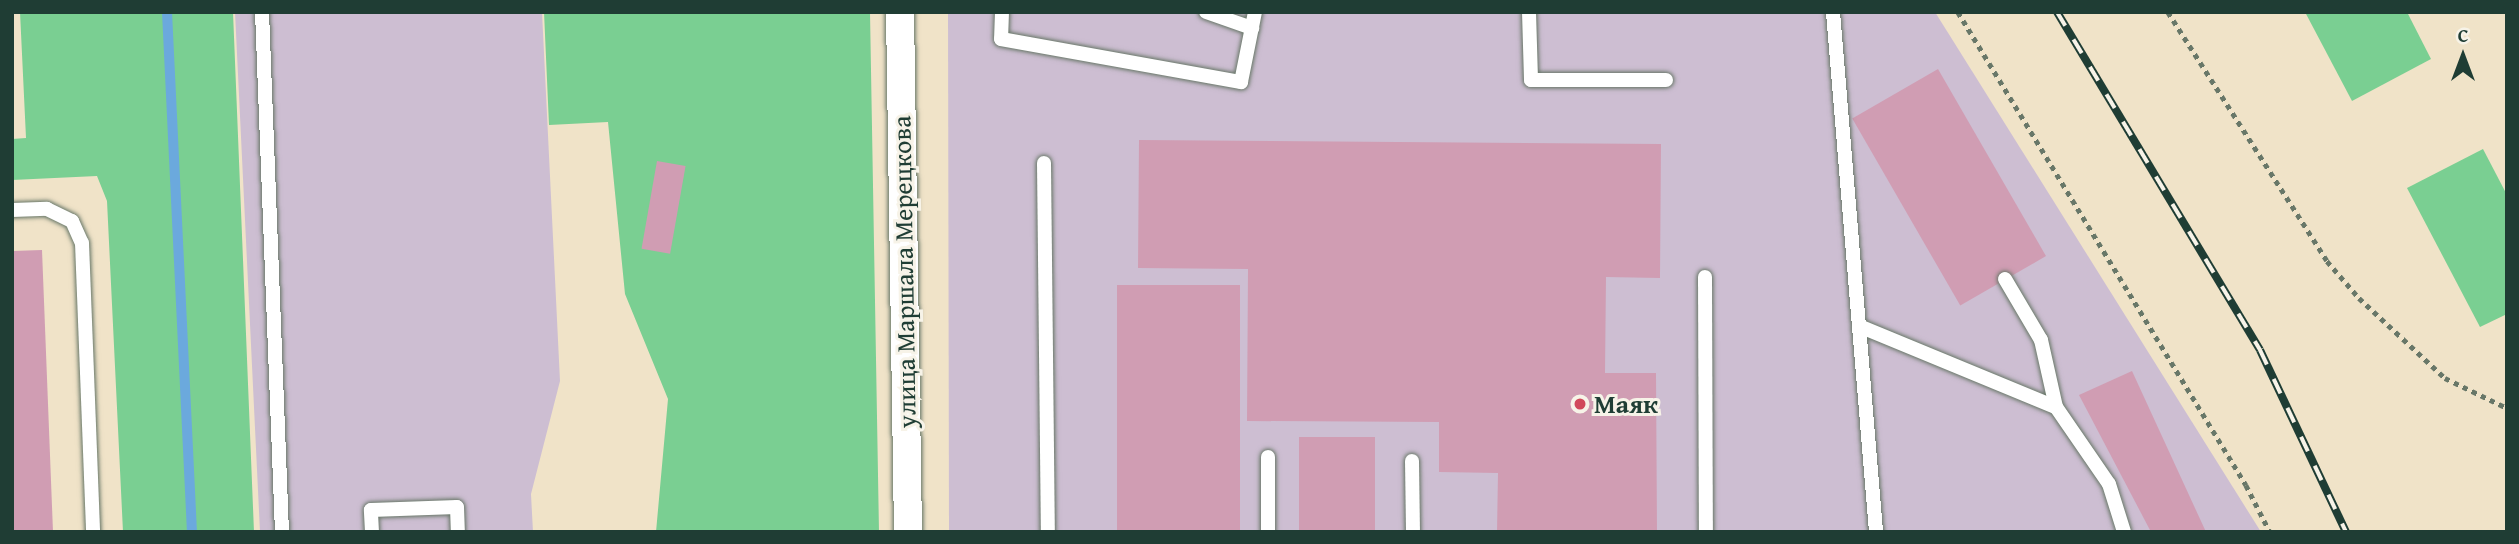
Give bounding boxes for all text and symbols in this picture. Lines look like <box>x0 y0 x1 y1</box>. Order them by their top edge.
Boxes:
north arrow <box>2428 21 2498 91</box>
text: С <box>2458 21 2468 49</box>
street label: улица Маршала Мерецкова <box>886 115 922 429</box>
place label: Маяк <box>1594 388 1658 420</box>
marker: Маяк <box>1572 396 1588 412</box>

